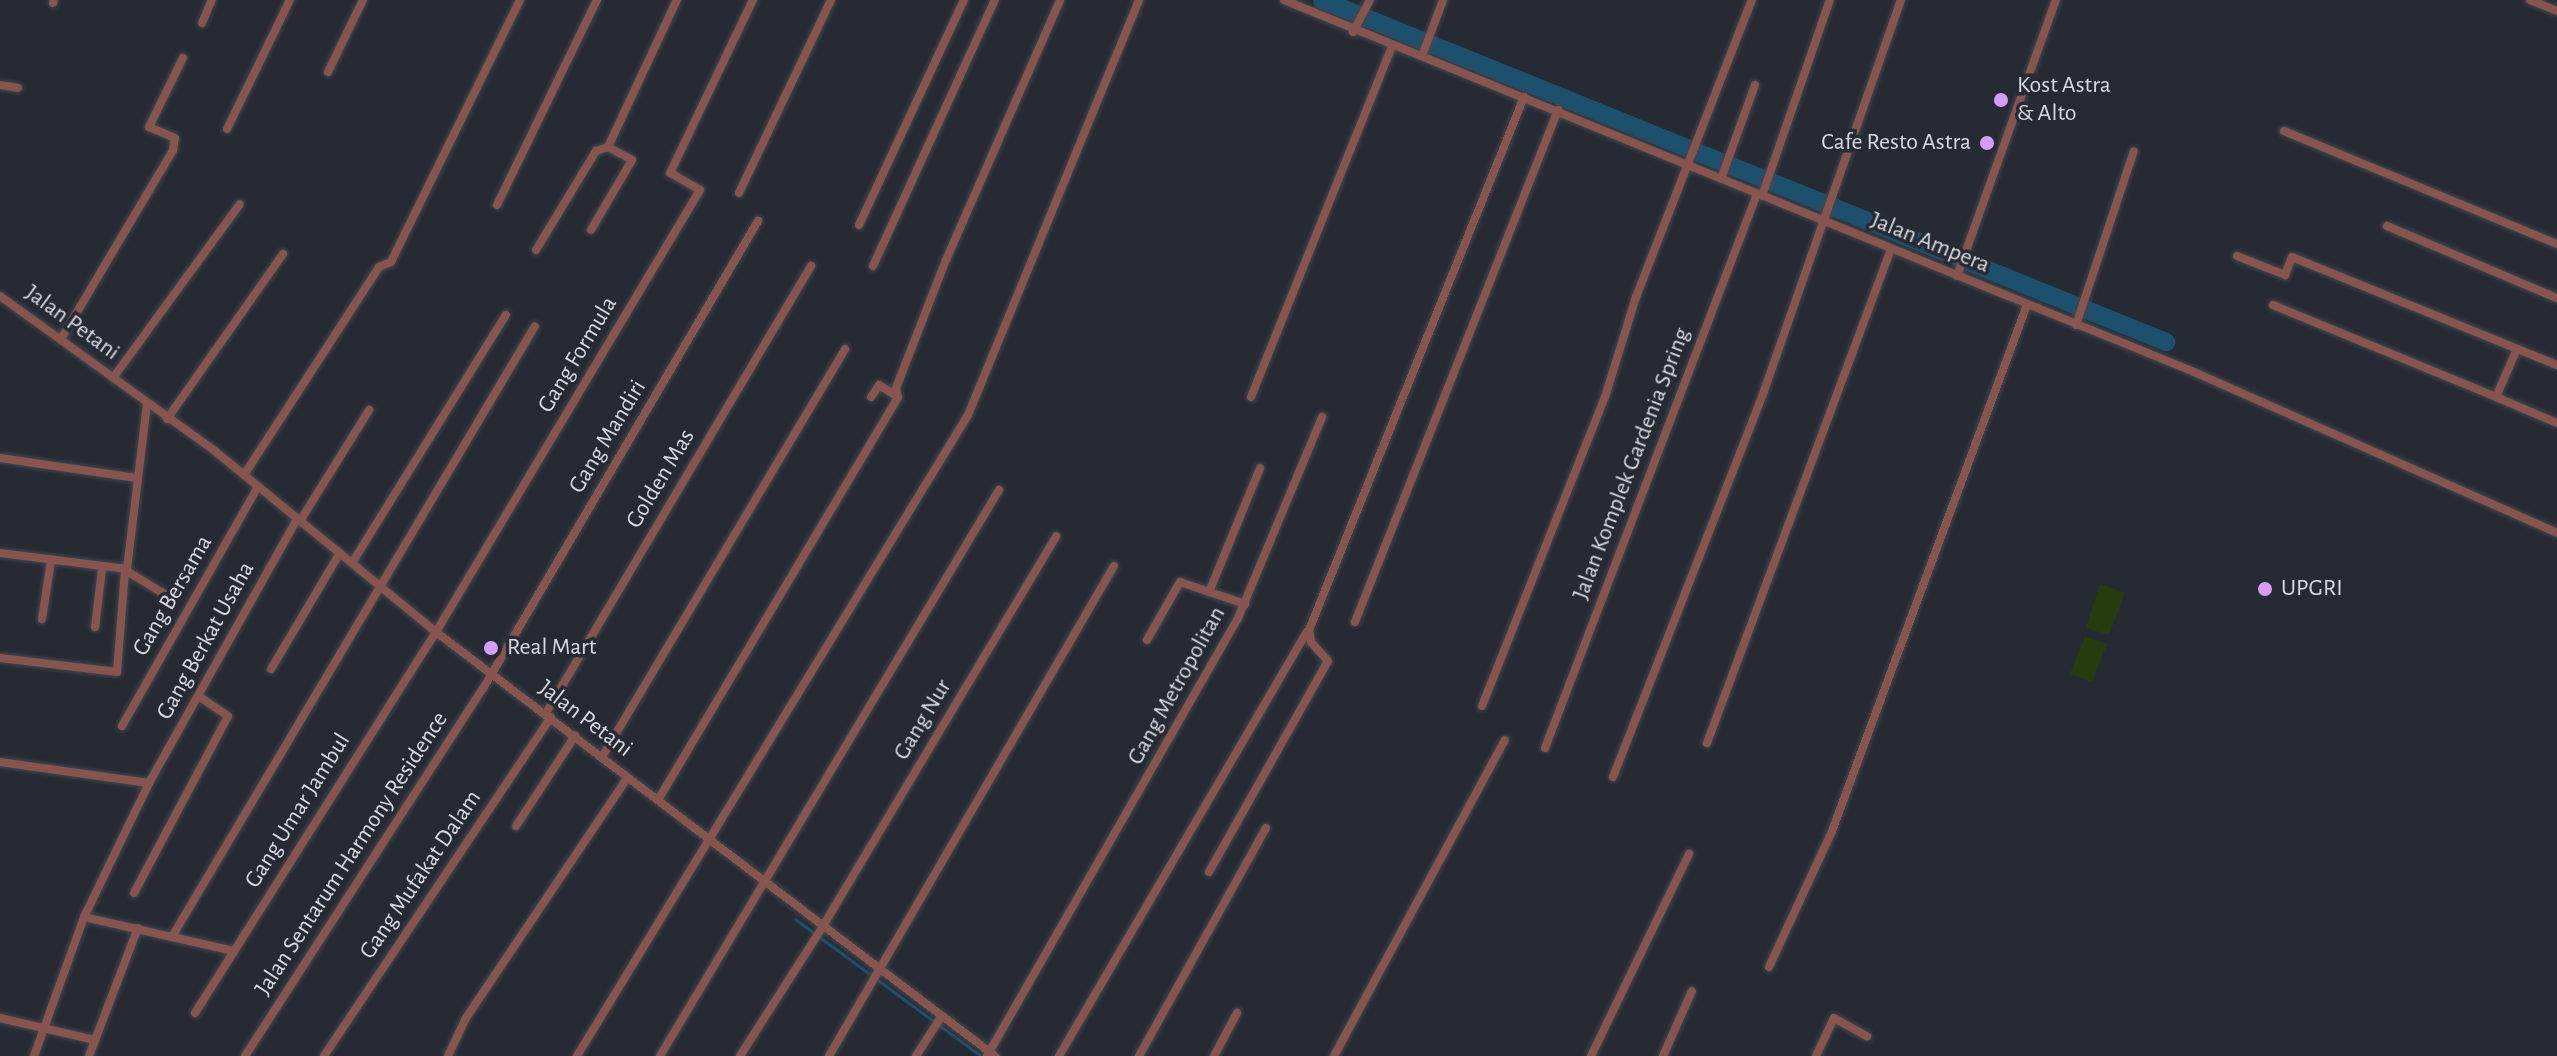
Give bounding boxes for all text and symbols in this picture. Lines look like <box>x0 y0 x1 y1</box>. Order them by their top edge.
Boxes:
place label: Kost Astra & Alto <box>2017 72 2111 128</box>
marker: Kost Astra & Alto <box>1992 91 2010 109</box>
place label: Cafe Resto Astra <box>1821 129 1971 157</box>
marker: Cafe Resto Astra <box>1978 134 1996 152</box>
street label: Jalan Ampera <box>1866 206 1994 280</box>
street label: Jalan Petani <box>19 279 125 367</box>
street label: Gang Formula <box>532 292 624 418</box>
street label: Jalan Komplek Gardenia Spring <box>1567 324 1697 604</box>
street label: Gang Mandiri <box>563 375 653 499</box>
street label: Golden Mas <box>620 424 702 534</box>
street label: Gang Bersama <box>127 531 219 661</box>
street label: Gang Berkat Usaha <box>151 557 261 725</box>
place label: UPGRI <box>2281 575 2343 603</box>
marker: UPGRI <box>2256 580 2274 598</box>
street label: Gang Metropolitan <box>1122 602 1232 770</box>
place label: Real Mart <box>507 634 596 662</box>
marker: Real Mart <box>482 639 500 657</box>
street label: Jalan Petani <box>532 674 638 764</box>
street label: Gang Nur <box>888 674 958 766</box>
street label: Jalan Sentarum Harmony Residence <box>249 707 455 1001</box>
street label: Gang Umar Jambul <box>239 728 357 894</box>
street label: Gang Mufakat Dalam <box>354 785 488 965</box>

